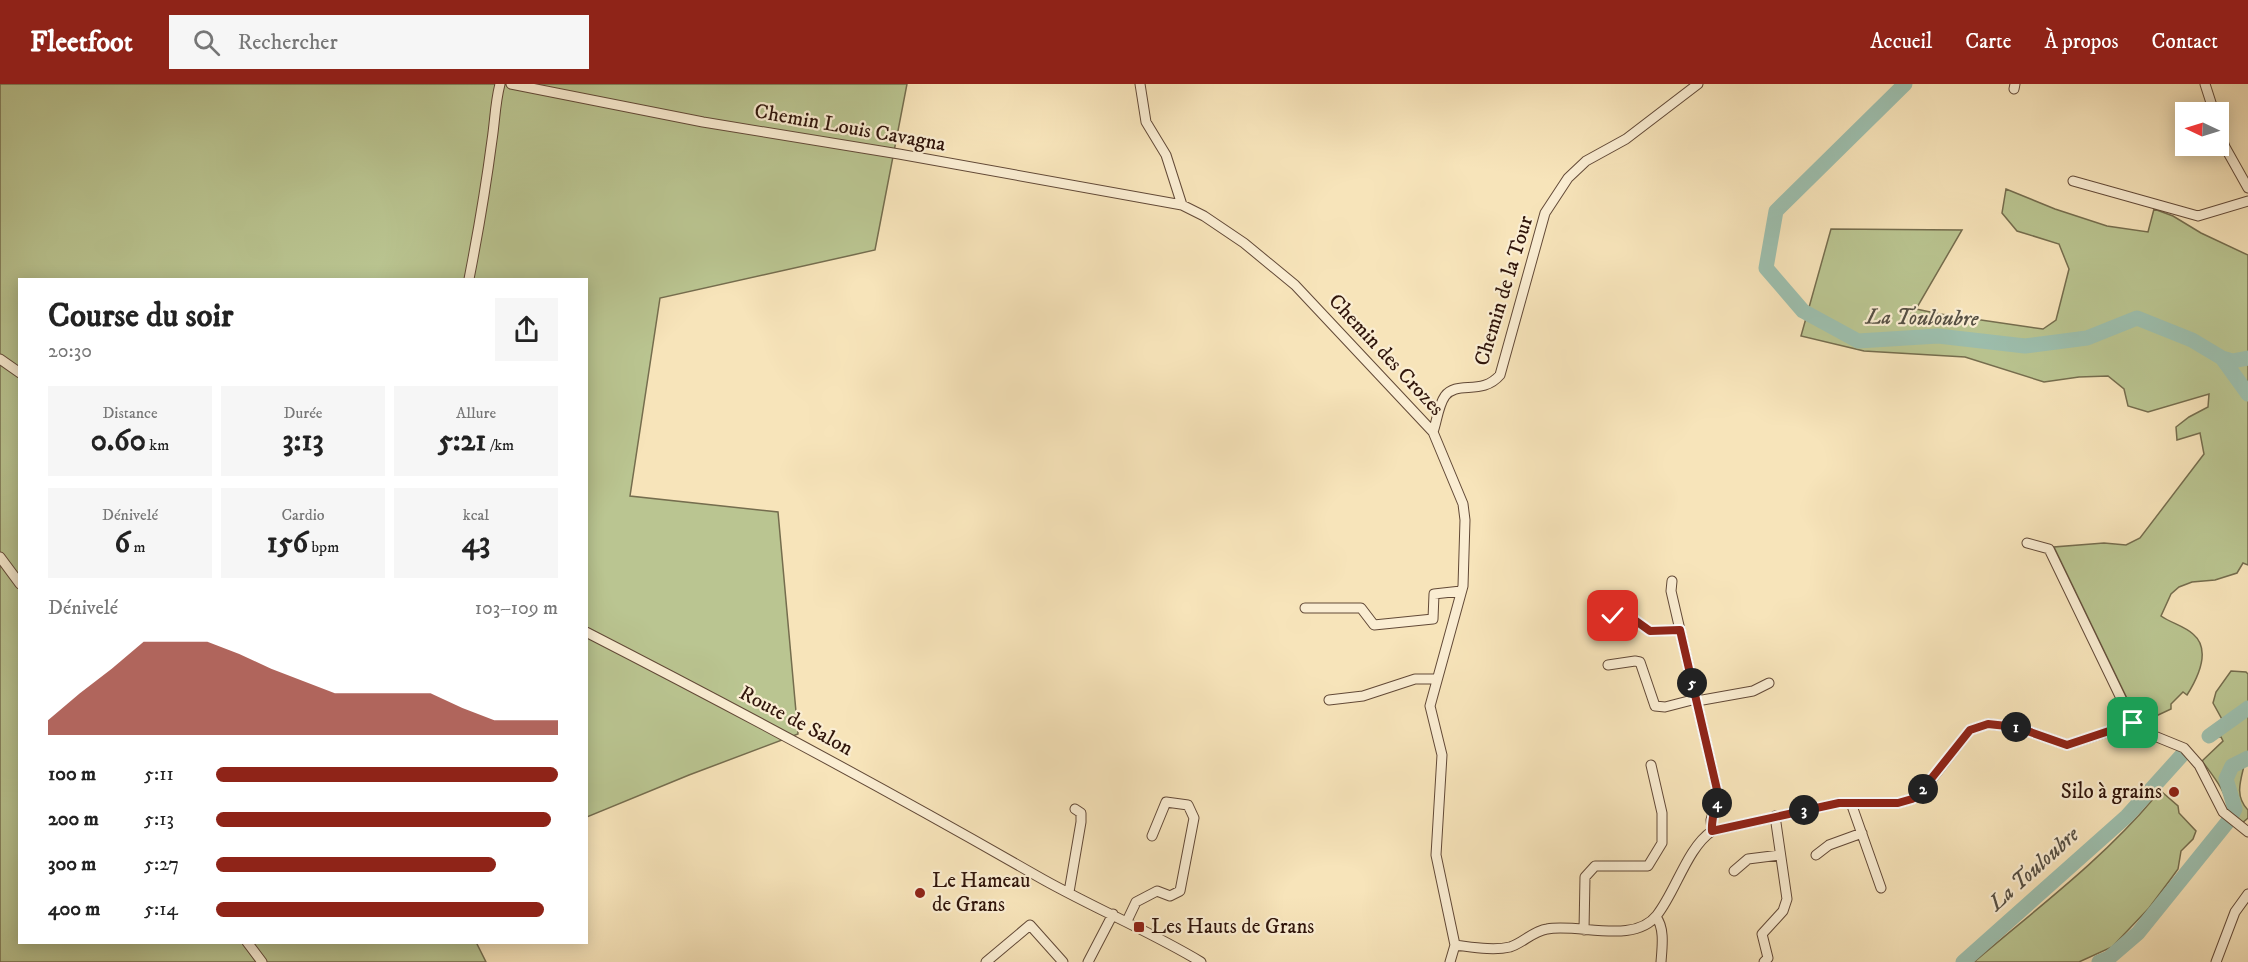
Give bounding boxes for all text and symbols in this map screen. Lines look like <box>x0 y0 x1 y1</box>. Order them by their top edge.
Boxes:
search box <box>169 15 589 69</box>
text: Fleetfoot <box>30 25 133 60</box>
icon: search <box>190 26 223 59</box>
text: Rechercher <box>238 29 338 56</box>
text: Accueil <box>1870 29 1932 55</box>
text: Carte <box>1965 29 2011 55</box>
text: À propos <box>2044 29 2119 55</box>
text: Contact <box>2152 29 2218 55</box>
street label: Chemin Louis Cavagna <box>752 98 948 158</box>
north arrow <box>2175 102 2229 156</box>
map controls <box>2175 102 2229 156</box>
street label: Chemin de la Tour <box>1469 213 1539 369</box>
street label: Chemin des Crozes <box>1323 288 1449 422</box>
text: Course du soir <box>48 296 233 337</box>
button: share <box>495 298 558 361</box>
water label: La Touloubre <box>1864 303 1979 332</box>
text: 20:30 <box>48 339 92 364</box>
text: Distance <box>102 403 158 423</box>
text: Durée <box>284 403 322 423</box>
text: Allure <box>456 403 496 423</box>
text: 0.60 <box>91 423 146 460</box>
text: 3:13 <box>282 423 324 460</box>
text: 5:21 <box>438 423 486 460</box>
text: km <box>146 435 169 455</box>
text: /km <box>486 435 514 455</box>
text: Dénivelé <box>102 505 158 525</box>
text: Cardio <box>281 505 325 525</box>
text: kcal <box>463 505 489 525</box>
text: 6 <box>114 525 130 562</box>
text: 156 <box>267 525 308 562</box>
text: 43 <box>462 525 490 562</box>
text: m <box>130 537 146 557</box>
text: bpm <box>308 537 339 557</box>
pin <box>1587 590 1638 641</box>
text: Dénivelé <box>48 596 118 621</box>
text: 103–109 m <box>475 596 558 621</box>
icon: check <box>1596 599 1629 632</box>
pin: 5 <box>1677 668 1707 698</box>
text: 5 <box>1688 673 1696 693</box>
street label: Route de Salon <box>735 680 857 762</box>
pin <box>2107 697 2158 748</box>
icon: arrive <box>2116 706 2149 739</box>
pin: 1 <box>2001 712 2031 742</box>
text: 1 <box>2013 717 2019 737</box>
text: 100 m <box>48 762 96 787</box>
text: 5:11 <box>144 762 174 787</box>
pin: 2 <box>1908 774 1938 804</box>
text: 2 <box>1919 779 1927 799</box>
place label: Silo à grains <box>2061 779 2162 805</box>
marker: Silo à grains <box>2167 785 2181 799</box>
pin: 4 <box>1702 788 1732 818</box>
text: 4 <box>1712 793 1722 813</box>
pin: 3 <box>1789 795 1819 825</box>
text: 3 <box>1801 800 1807 820</box>
text: 200 m <box>48 807 99 832</box>
text: 5:13 <box>144 807 174 832</box>
water label: La Touloubre <box>1982 821 2085 918</box>
text: 300 m <box>48 852 96 877</box>
text: 5:27 <box>144 852 179 877</box>
place label: Le Hameau de Grans <box>932 868 1030 918</box>
marker: Le Hameau de Grans <box>913 886 927 900</box>
text: 400 m <box>48 897 100 922</box>
text: 5:14 <box>144 897 178 922</box>
place label: Les Hauts de Grans <box>1151 914 1314 940</box>
marker: Les Hauts de Grans <box>1132 920 1146 934</box>

